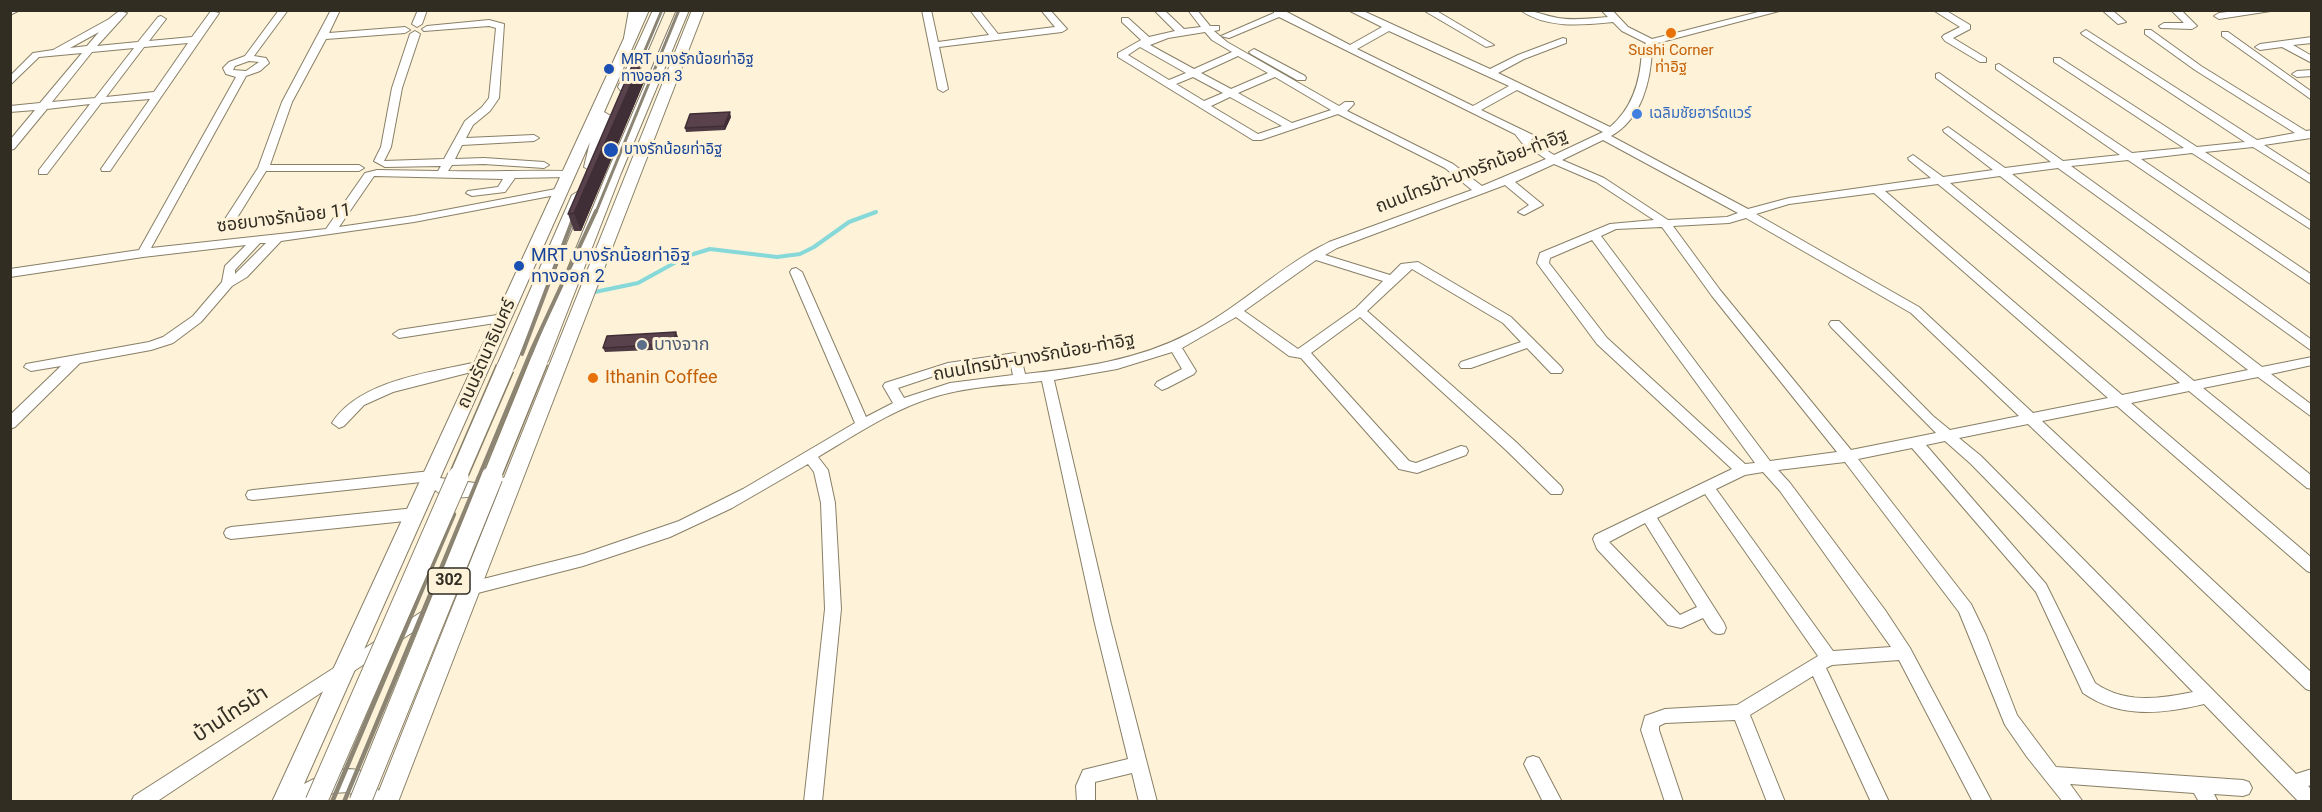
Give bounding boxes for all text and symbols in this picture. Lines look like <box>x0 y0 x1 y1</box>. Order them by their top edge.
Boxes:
marker: Sushi Corner ท่าอิฐ <box>1664 26 1678 40</box>
place label: Sushi Corner ท่าอิฐ <box>1628 42 1714 77</box>
place label: MRT บางรักน้อยท่าอิฐ ทางออก 3 <box>621 51 754 86</box>
marker: MRT บางรักน้อยท่าอิฐ ทางออก 3 <box>602 62 616 76</box>
place label: เฉลิมชัยฮาร์ดแวร์ <box>1649 105 1751 123</box>
marker: เฉลิมชัยฮาร์ดแวร์ <box>1630 107 1644 121</box>
street label: ถนนไทรม้า-บางรักน้อย-ท่าอิฐ <box>1373 125 1571 219</box>
marker: บางรักน้อยท่าอิฐ <box>602 141 620 159</box>
place label: บางรักน้อยท่าอิฐ <box>624 141 722 159</box>
street label: ซอยบางรักน้อย 11 <box>216 200 352 238</box>
place label: MRT บางรักน้อยท่าอิฐ ทางออก 2 <box>531 245 690 288</box>
marker: MRT บางรักน้อยท่าอิฐ ทางออก 2 <box>512 259 526 273</box>
street label: ถนนรัตนาธิเบศร์ <box>453 296 521 412</box>
street label: ถนนไทรม้า-บางรักน้อย-ท่าอิฐ <box>931 330 1137 386</box>
place label: บางจาก <box>654 334 710 356</box>
marker: บางจาก <box>635 338 649 352</box>
place label: Ithanin Coffee <box>605 367 718 389</box>
marker: Ithanin Coffee <box>586 371 600 385</box>
road number: 302 <box>428 568 470 594</box>
street label: บ้านไทรม้า <box>189 681 273 749</box>

